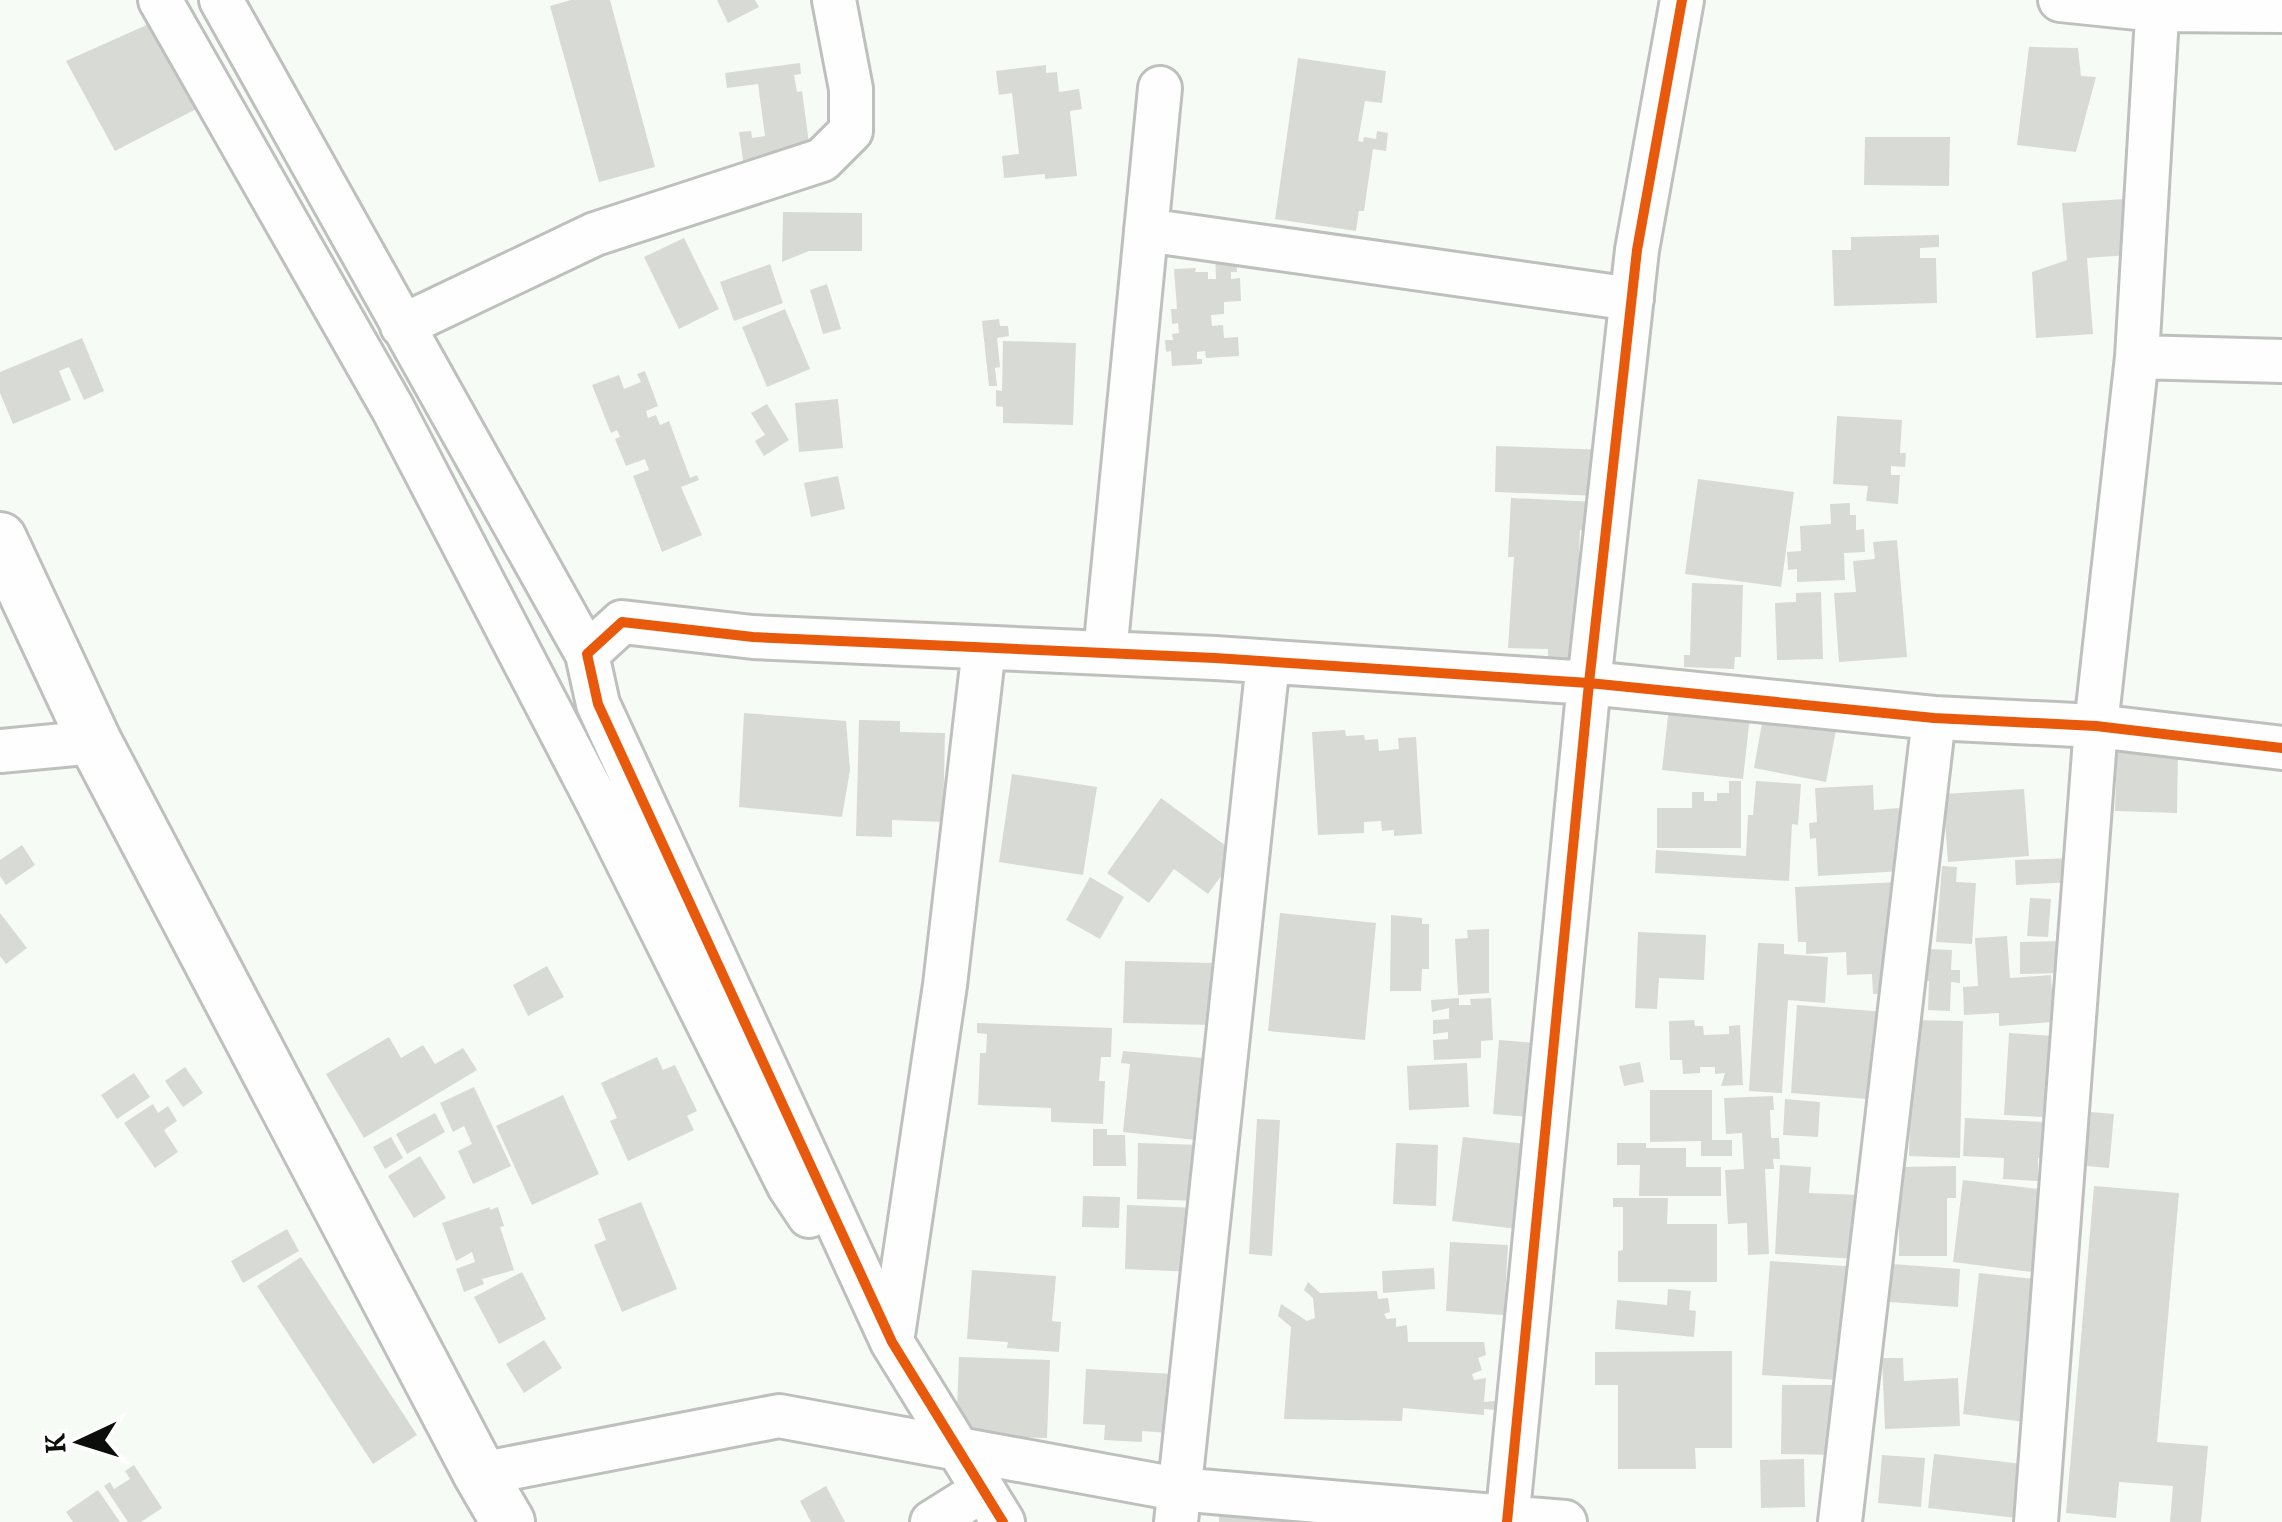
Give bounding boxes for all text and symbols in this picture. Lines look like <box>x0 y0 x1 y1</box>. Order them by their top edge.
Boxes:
north arrow <box>30 1392 130 1492</box>
text: K <box>36 1432 74 1455</box>

